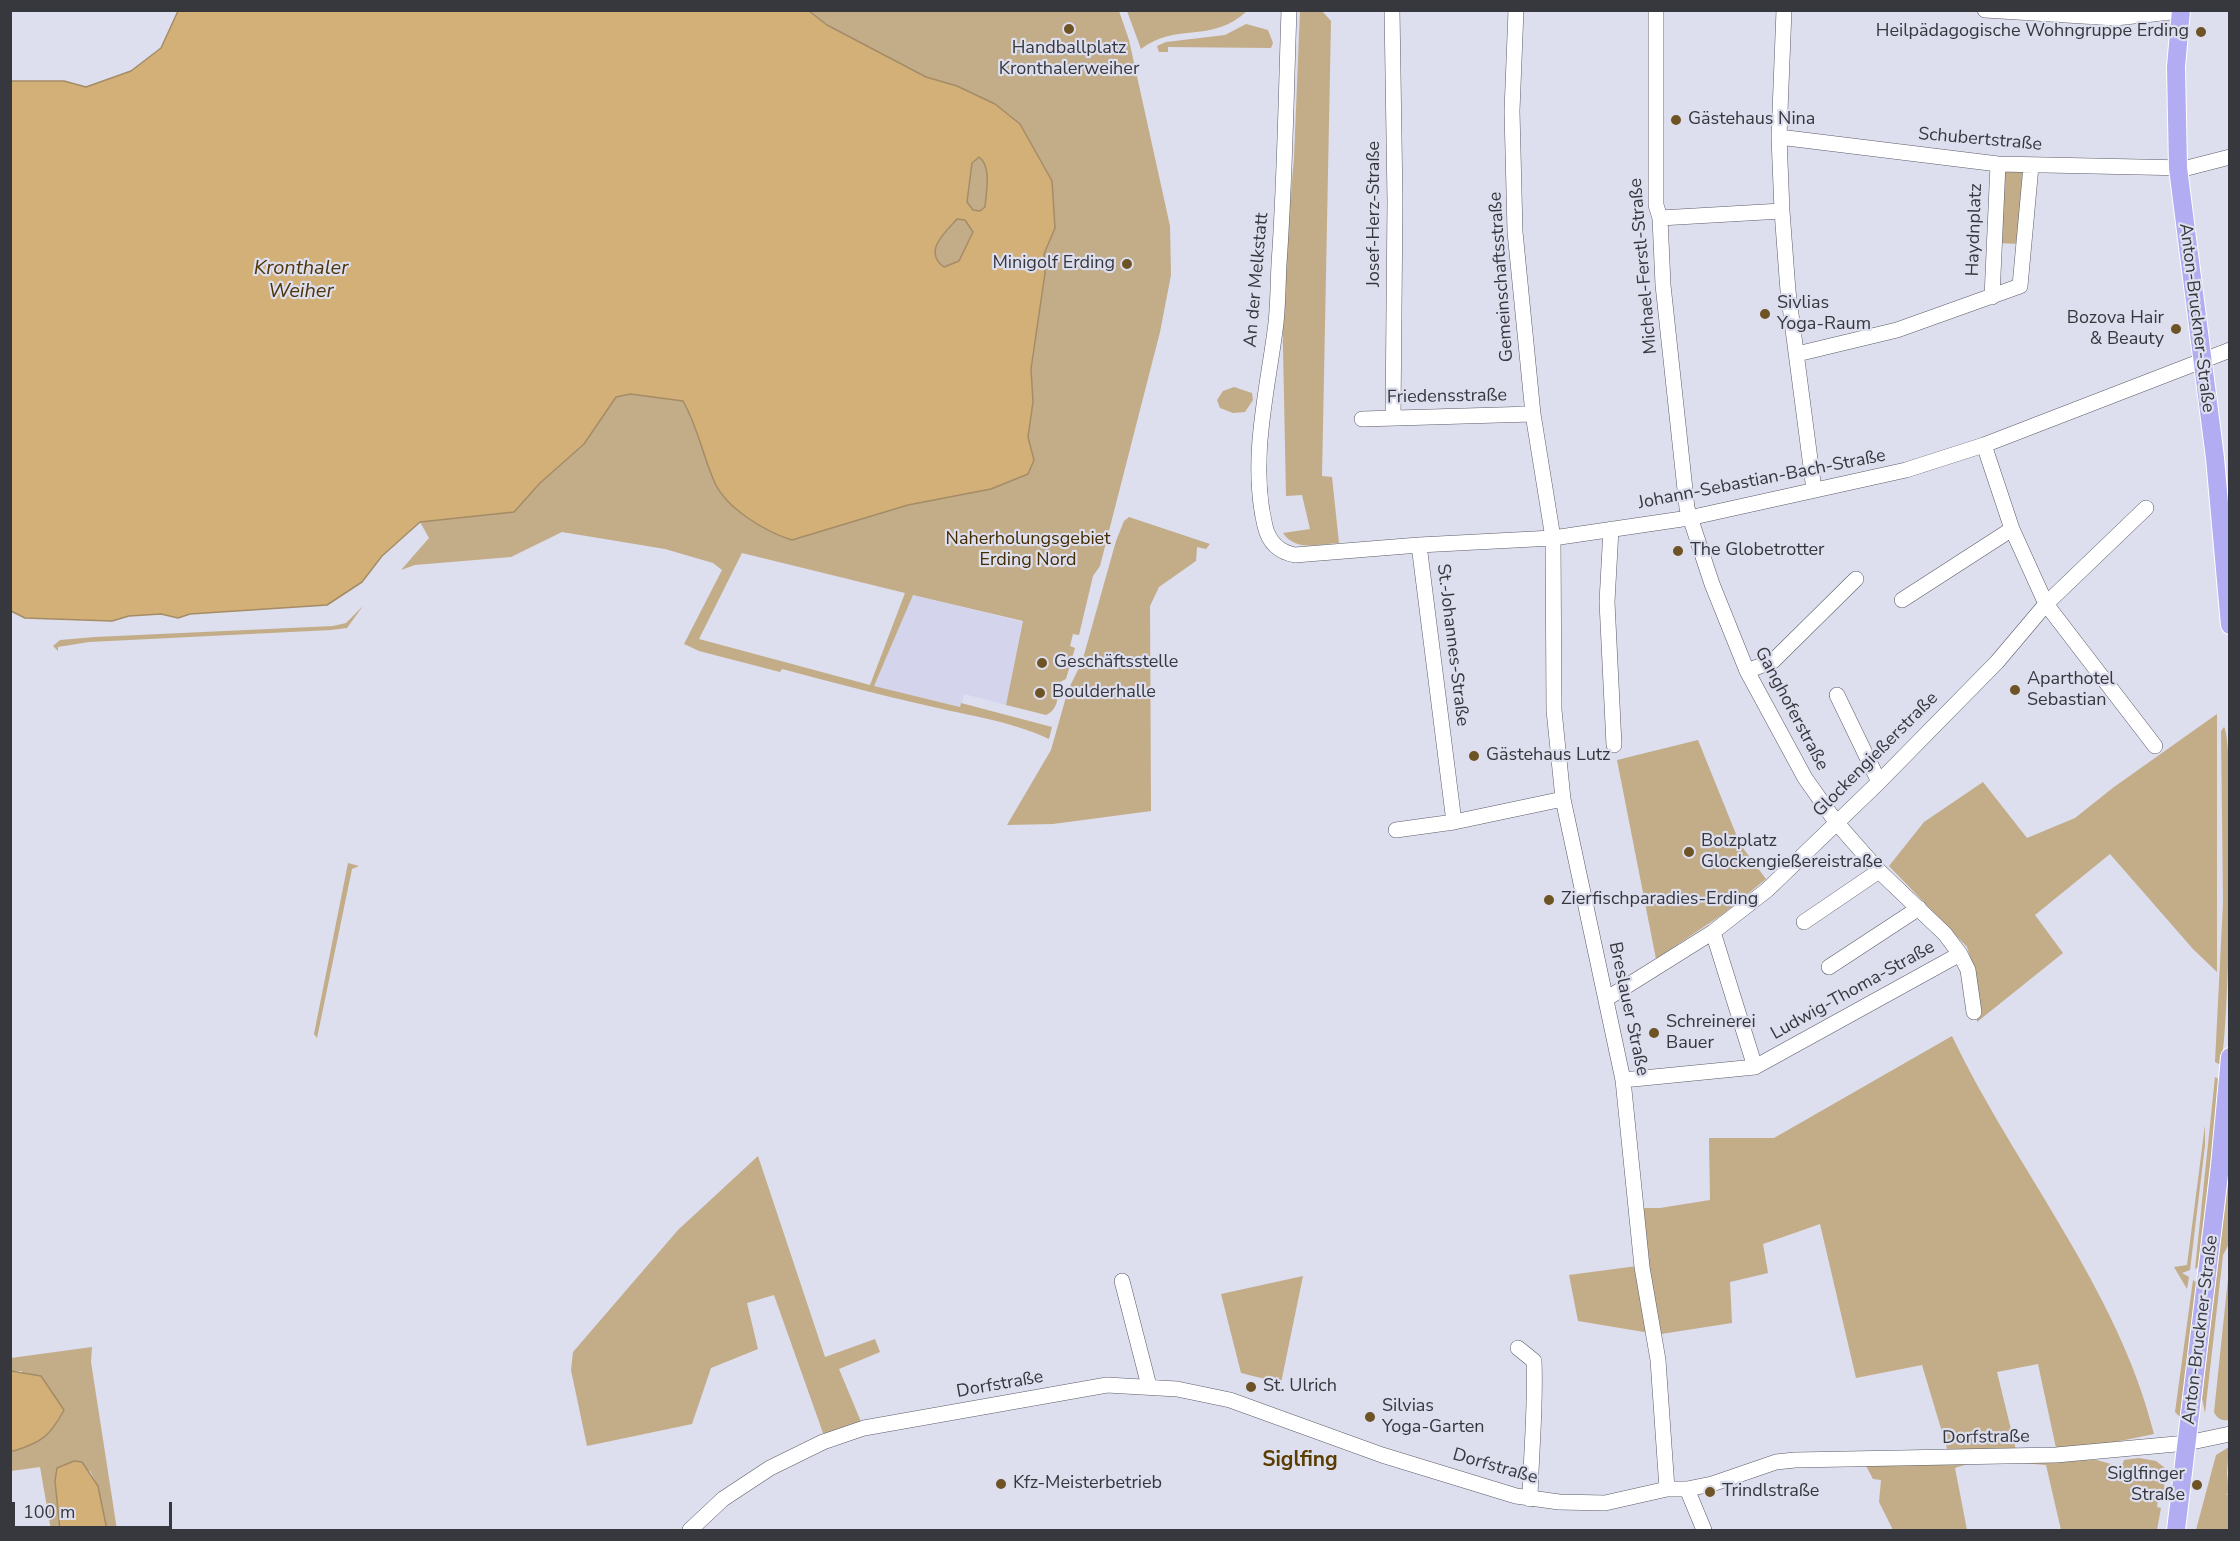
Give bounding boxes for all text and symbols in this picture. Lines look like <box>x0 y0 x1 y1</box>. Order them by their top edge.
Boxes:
place label: Heilpädagogische Wohngruppe Erding <box>1876 21 2189 43</box>
marker: Handballplatz Kronthalerweiher <box>1062 22 1076 36</box>
marker: Heilpädagogische Wohngruppe Erding <box>2194 25 2208 39</box>
place label: Handballplatz Kronthalerweiher <box>999 38 1139 80</box>
place label: Gästehaus Nina <box>1688 109 1815 131</box>
marker: Gästehaus Nina <box>1669 113 1683 127</box>
street label: Schubertstraße <box>1917 124 2043 156</box>
street label: Josef-Herz-Straße <box>1364 141 1386 287</box>
street label: Michael-Ferstl-Straße <box>1626 177 1662 355</box>
street label: Haydnplatz <box>1963 183 1987 277</box>
street label: Gemeinschaftsstraße <box>1485 191 1519 363</box>
street label: An der Melkstatt <box>1240 212 1274 348</box>
street label: Anton-Bruckner-Straße <box>2174 222 2218 414</box>
place label: Minigolf Erding <box>992 253 1115 275</box>
water label: Kronthaler Weiher <box>254 257 348 304</box>
marker: Minigolf Erding <box>1120 257 1134 271</box>
place label: Sivlias Yoga-Raum <box>1777 293 1871 336</box>
marker: Sivlias Yoga-Raum <box>1758 307 1772 321</box>
place label: Bozova Hair & Beauty <box>2067 308 2164 350</box>
marker: Bozova Hair & Beauty <box>2169 322 2183 336</box>
street label: Friedensstraße <box>1387 385 1507 409</box>
street label: Johann-Sebastian-Bach-Straße <box>1636 445 1888 515</box>
park label: Naherholungsgebiet Erding Nord <box>946 529 1110 572</box>
place label: The Globetrotter <box>1690 540 1824 562</box>
marker: The Globetrotter <box>1671 544 1685 558</box>
street label: St.-Johannes-Straße <box>1431 563 1473 727</box>
street label: Ganghoferstraße <box>1749 644 1833 774</box>
place label: Geschäftsstelle <box>1054 652 1178 674</box>
marker: Geschäftsstelle <box>1035 656 1049 670</box>
place label: Aparthotel Sebastian <box>2027 669 2115 712</box>
place label: Boulderhalle <box>1052 682 1156 704</box>
marker: Aparthotel Sebastian <box>2008 683 2022 697</box>
marker: Boulderhalle <box>1033 686 1047 700</box>
street label: Glockengießerstraße <box>1809 688 1943 822</box>
place label: Gästehaus Lutz <box>1486 745 1610 767</box>
marker: Gästehaus Lutz <box>1467 749 1481 763</box>
place label: Bolzplatz Glockengießereistraße <box>1701 831 1883 874</box>
marker: Bolzplatz Glockengießereistraße <box>1682 845 1696 859</box>
place label: Zierfischparadies-Erding <box>1561 889 1758 911</box>
marker: Zierfischparadies-Erding <box>1542 893 1556 907</box>
street label: Ludwig-Thoma-Straße <box>1767 937 1939 1045</box>
street label: Breslauer Straße <box>1603 940 1653 1078</box>
place label: Schreinerei Bauer <box>1666 1012 1756 1054</box>
marker: Schreinerei Bauer <box>1647 1026 1661 1040</box>
street label: Anton-Bruckner-Straße <box>2179 1234 2223 1426</box>
street label: Dorfstraße <box>955 1367 1045 1403</box>
place label: St. Ulrich <box>1263 1376 1337 1398</box>
marker: St. Ulrich <box>1244 1380 1258 1394</box>
place label: Silvias Yoga-Garten <box>1382 1396 1485 1438</box>
marker: Silvias Yoga-Garten <box>1363 1410 1377 1424</box>
street label: Dorfstraße <box>1942 1426 2030 1450</box>
street label: Dorfstraße <box>1450 1445 1540 1489</box>
district label: Siglfing <box>1262 1448 1338 1474</box>
place label: Siglfinger Straße <box>2107 1464 2185 1506</box>
place label: Kfz-Meisterbetrieb <box>1013 1473 1162 1495</box>
marker: Kfz-Meisterbetrieb <box>994 1477 1008 1491</box>
marker: Siglfinger Straße <box>2190 1478 2204 1492</box>
place label: Trindlstraße <box>1722 1481 1819 1503</box>
marker: Trindlstraße <box>1703 1485 1717 1499</box>
scale bar <box>15 1490 176 1528</box>
text: 100 m <box>23 1500 75 1524</box>

